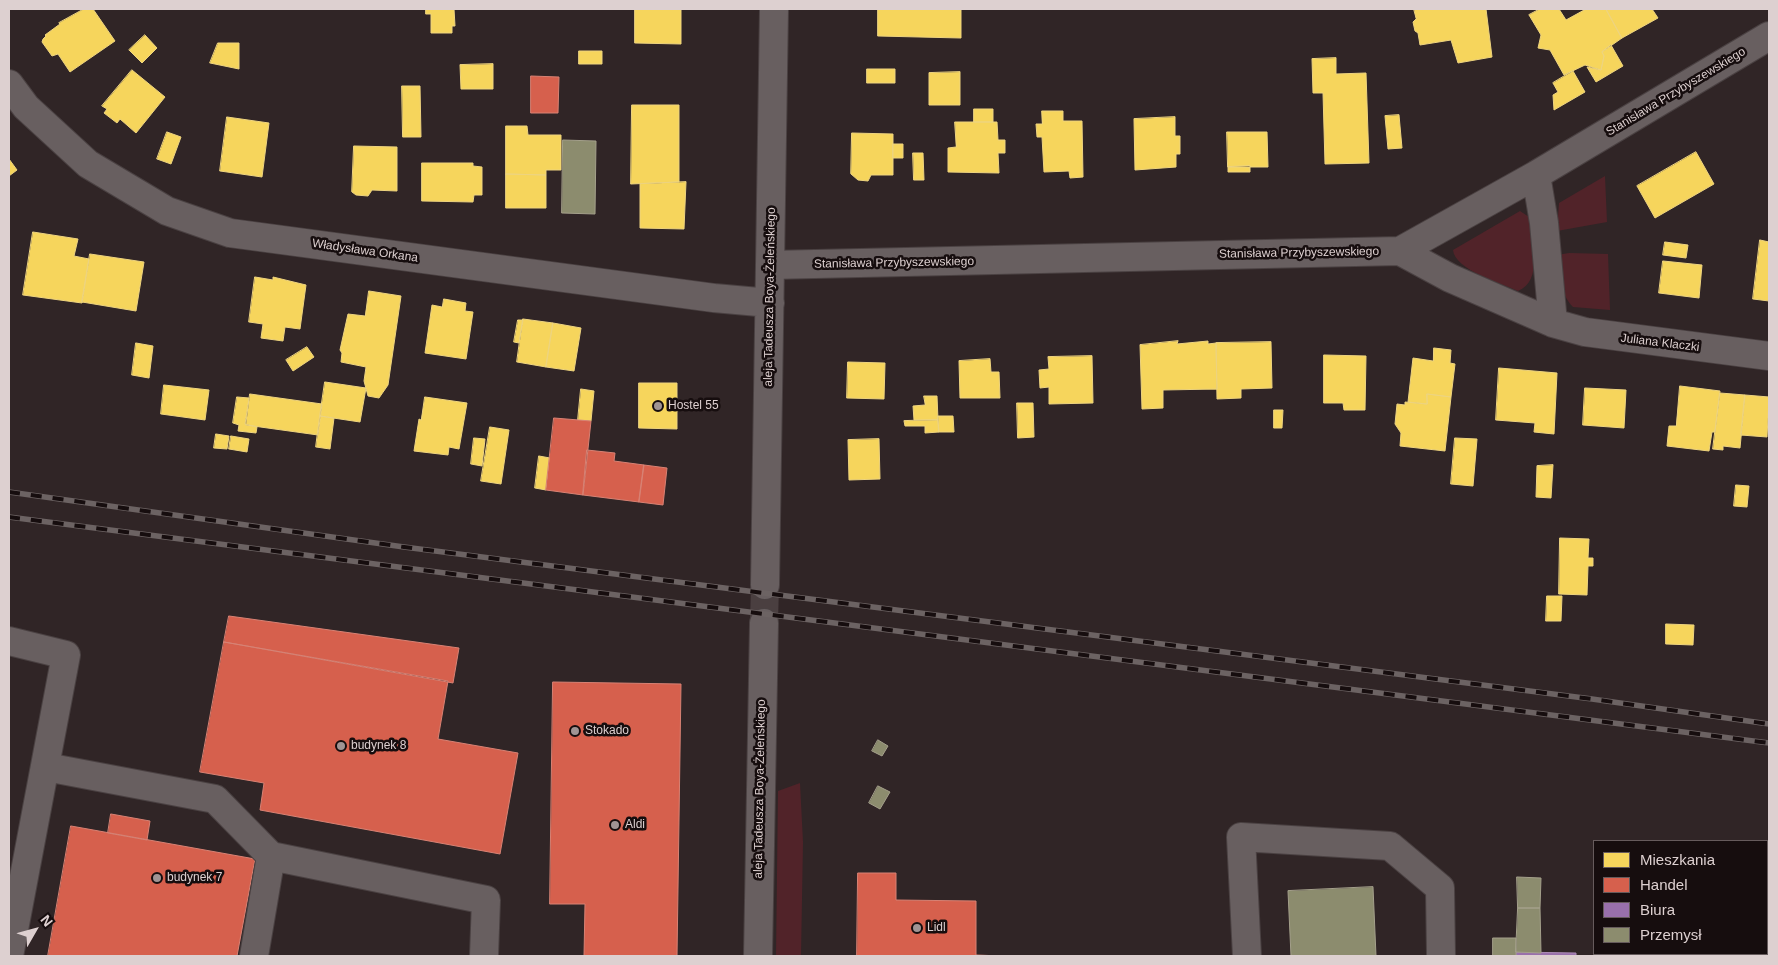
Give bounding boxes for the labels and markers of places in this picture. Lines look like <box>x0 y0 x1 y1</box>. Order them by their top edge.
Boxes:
place label: Hostel 55 <box>668 399 719 413</box>
marker: Hostel 55 <box>652 400 664 412</box>
place label: Stokado <box>585 724 629 738</box>
marker: Stokado <box>569 725 581 737</box>
place label: budynek 8 <box>351 739 406 753</box>
marker: budynek 8 <box>335 740 347 752</box>
place label: Aldi <box>625 818 645 832</box>
marker: Aldi <box>609 819 621 831</box>
place label: budynek 7 <box>167 871 222 885</box>
marker: budynek 7 <box>151 872 163 884</box>
place label: Lidl <box>927 921 946 935</box>
marker: Lidl <box>911 922 923 934</box>

